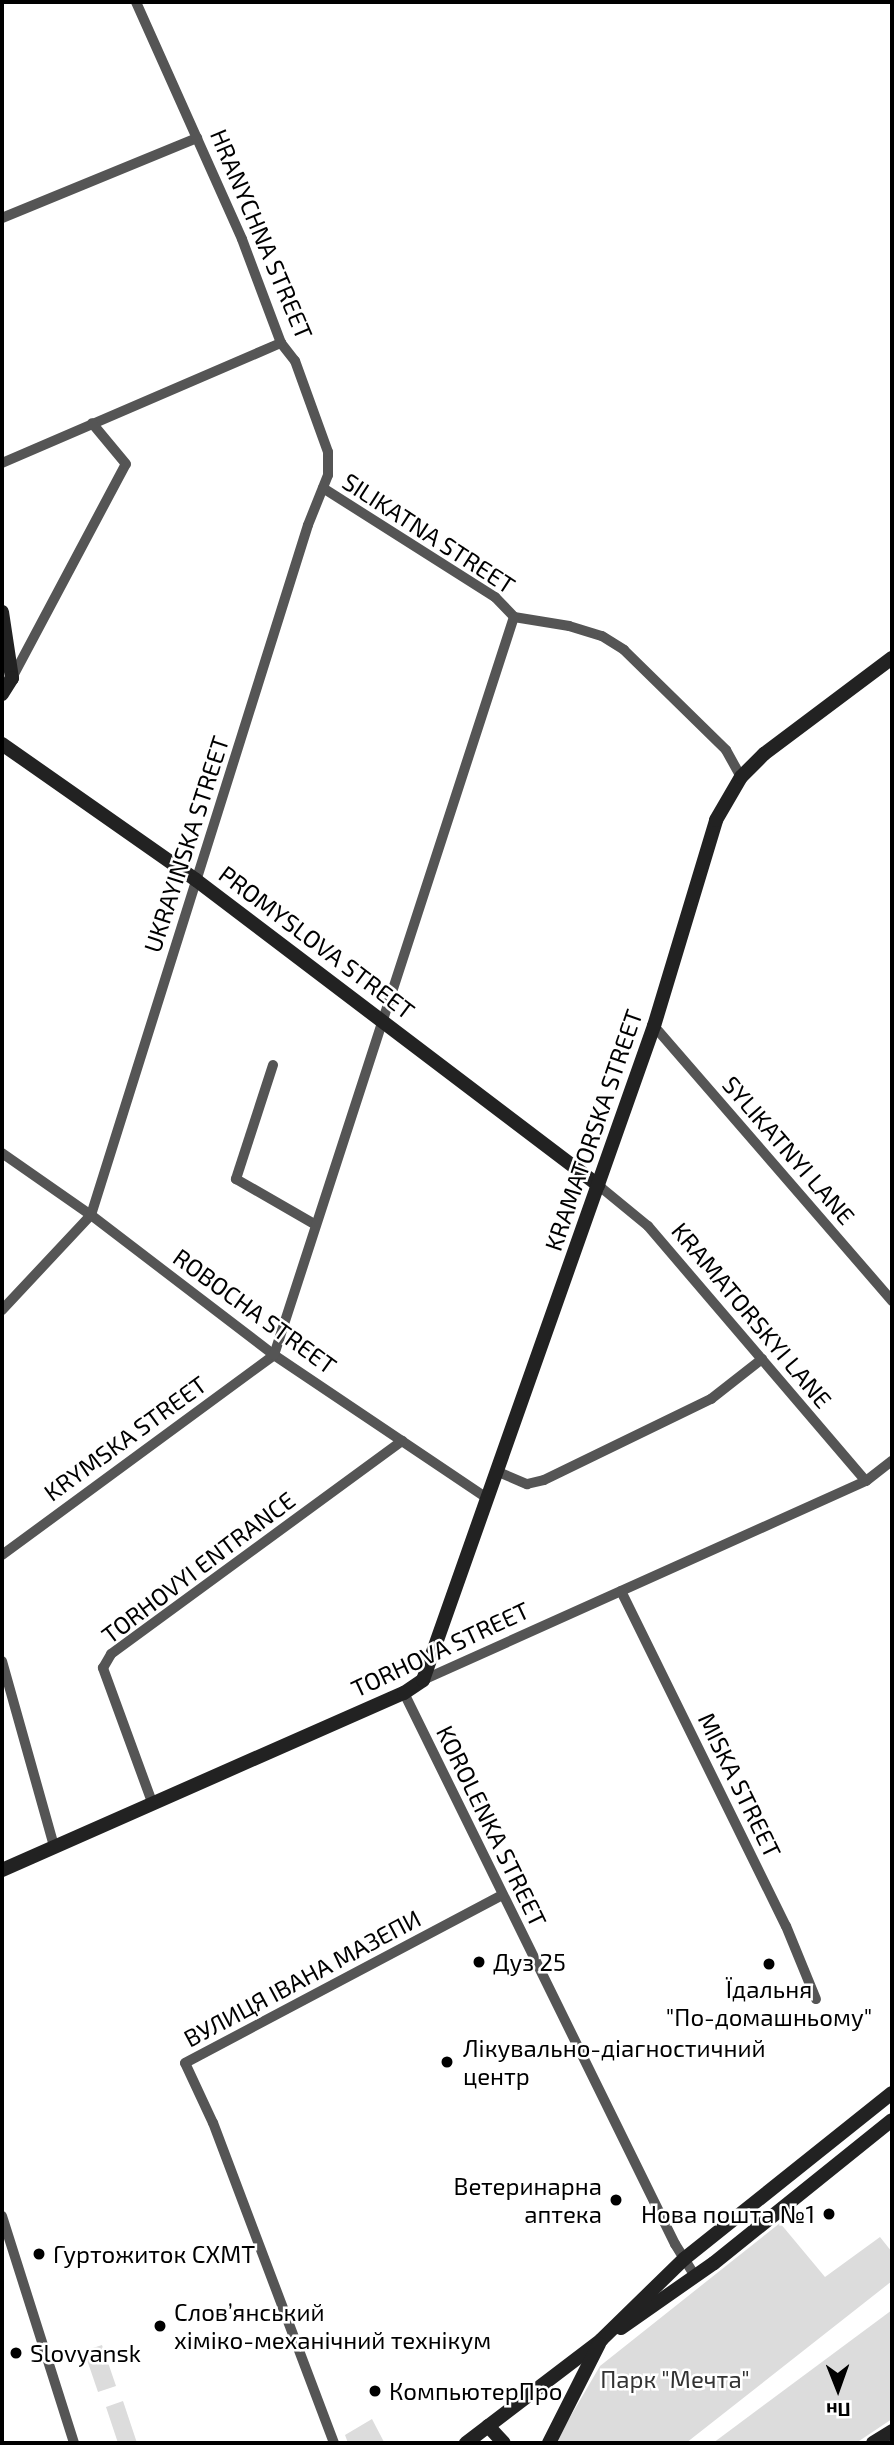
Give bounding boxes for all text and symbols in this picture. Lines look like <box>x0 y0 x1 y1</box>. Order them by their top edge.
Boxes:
street label: HRANYCHNA STREET <box>205 124 319 344</box>
street label: SILIKATNA STREET <box>337 466 521 600</box>
street label: UKRAYINSKA STREET <box>137 732 235 956</box>
street label: PROMYSLOVA STREET <box>213 859 421 1025</box>
street label: KRAMATORSKA STREET <box>538 1005 648 1255</box>
street label: SYLIKATNYI LANE <box>717 1070 861 1230</box>
street label: KRAMATORSKYI LANE <box>666 1216 838 1414</box>
street label: ROBOCHA STREET <box>168 1242 342 1380</box>
street label: KRYMSKA STREET <box>38 1369 212 1507</box>
street label: TORHOVYI ENTRANCE <box>96 1485 300 1649</box>
street label: TORHOVA STREET <box>346 1595 534 1703</box>
street label: MISKA STREET <box>692 1708 788 1862</box>
street label: KOROLENKA STREET <box>431 1720 553 1932</box>
street label: ВУЛИЦЯ ІВАНА МАЗЕПИ <box>179 1903 425 2053</box>
place label: Дуз 25 <box>493 1948 566 1976</box>
marker: Дуз 25 <box>471 1954 487 1970</box>
marker: Їдальня "По-домашньому" <box>761 1956 777 1972</box>
place label: Їдальня "По-домашньому" <box>666 1975 872 2031</box>
place label: Лікувально-діагностичний центр <box>463 2034 766 2090</box>
marker: Лікувально-діагностичний центр <box>437 2052 457 2072</box>
place label: Ветеринарна аптека <box>454 2172 602 2228</box>
marker: Ветеринарна аптека <box>608 2192 624 2208</box>
place label: Нова пошта №1 <box>641 2200 815 2228</box>
marker: Нова пошта №1 <box>821 2206 837 2222</box>
place label: Гуртожиток СХМТ <box>53 2240 255 2268</box>
marker: Гуртожиток СХМТ <box>31 2246 47 2262</box>
place label: Слов’янський хіміко-механічний технікум <box>174 2298 491 2354</box>
marker: Слов’янський хіміко-механічний технікум <box>152 2318 168 2334</box>
place label: Slovyansk <box>30 2339 141 2367</box>
marker: Slovyansk <box>8 2345 24 2361</box>
north arrow <box>803 2354 873 2424</box>
park label: Парк "Мечта" <box>600 2365 750 2393</box>
place label: КомпьютерПро <box>389 2377 562 2405</box>
marker: КомпьютерПро <box>367 2383 383 2399</box>
text: Пн <box>826 2399 851 2422</box>

